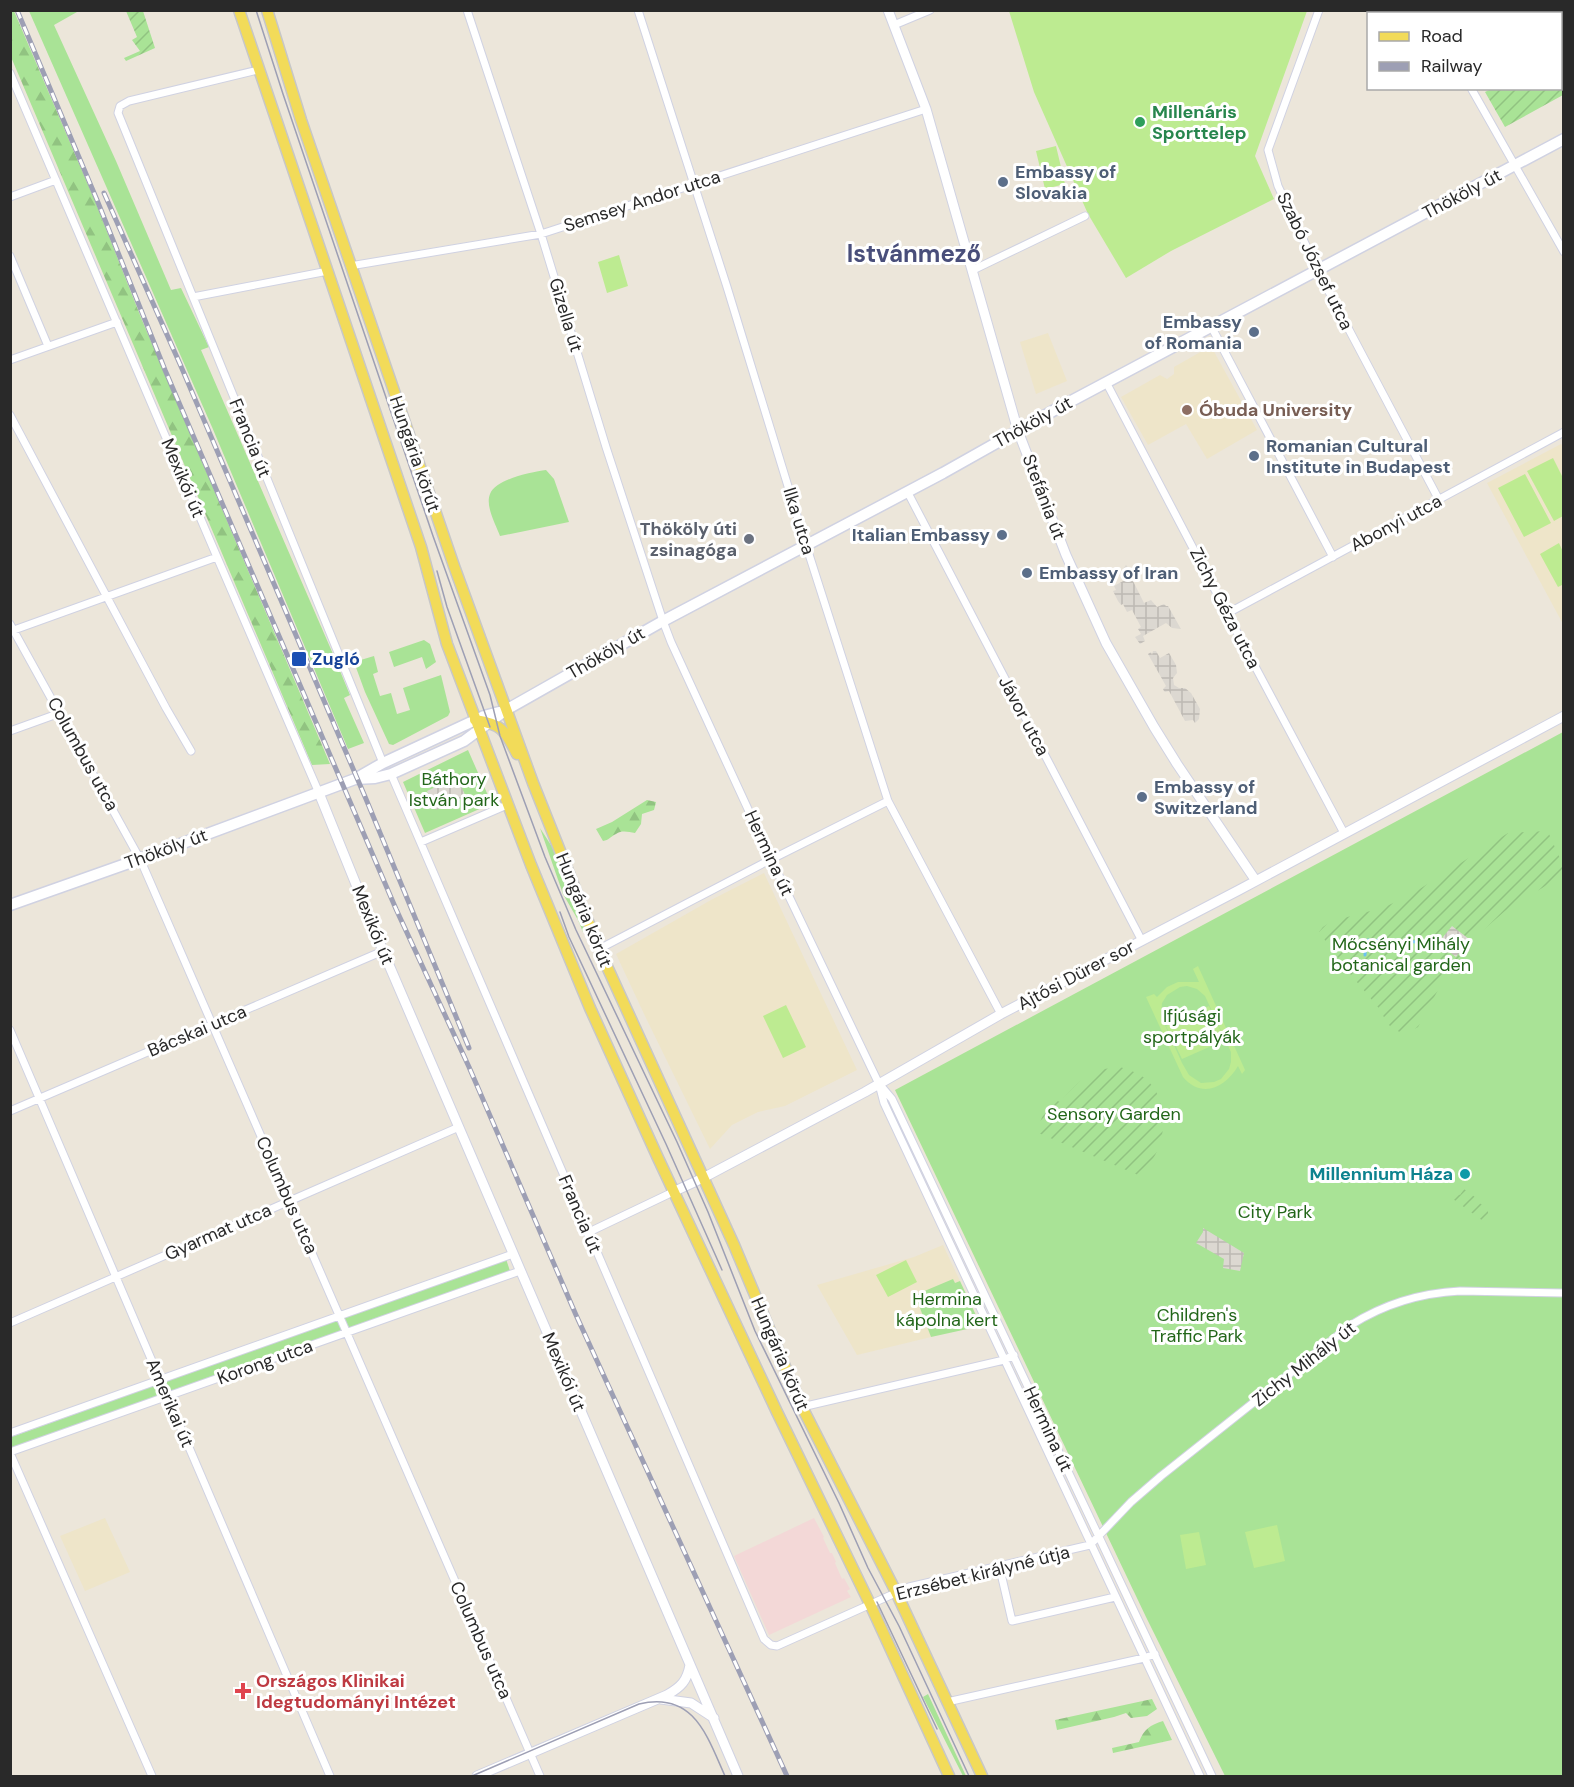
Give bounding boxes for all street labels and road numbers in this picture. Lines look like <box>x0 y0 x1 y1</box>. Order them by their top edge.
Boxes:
street label: Thököly út <box>1418 163 1506 225</box>
street label: Semsey Andor utca <box>561 164 723 238</box>
street label: Szabó József utca <box>1271 188 1359 334</box>
street label: Gizella út <box>543 275 589 355</box>
street label: Thököly út <box>989 391 1077 453</box>
street label: Hungária körút <box>384 393 446 515</box>
street label: Francia út <box>223 395 277 481</box>
street label: Mexikói út <box>156 435 210 521</box>
street label: Stefánia út <box>1017 451 1071 543</box>
street label: Ilka utca <box>777 484 821 558</box>
street label: Abonyi utca <box>1346 489 1446 557</box>
street label: Zichy Géza utca <box>1184 543 1266 673</box>
street label: Thököly út <box>563 621 649 685</box>
street label: Jávor utca <box>993 672 1055 760</box>
street label: Columbus utca <box>42 693 124 815</box>
street label: Hermina út <box>739 806 799 900</box>
street label: Thököly út <box>121 823 211 875</box>
street label: Hungária körút <box>550 849 618 971</box>
street label: Mexikói út <box>346 882 400 968</box>
street label: Ajtósi Dürer sor <box>1013 934 1139 1016</box>
street label: Bácskai utca <box>144 999 250 1063</box>
street label: Columbus utca <box>250 1132 324 1258</box>
street label: Francia út <box>553 1171 607 1257</box>
street label: Gyarmat utca <box>161 1198 275 1266</box>
street label: Hungária körút <box>745 1293 815 1415</box>
street label: Zichy Mihály út <box>1247 1316 1361 1412</box>
street label: Mexikói út <box>537 1329 591 1415</box>
street label: Korong utca <box>214 1334 316 1390</box>
street label: Amerikai út <box>140 1355 200 1451</box>
street label: Hermina út <box>1018 1382 1078 1476</box>
street label: Erzsébet királyné útja <box>894 1540 1072 1606</box>
street label: Columbus utca <box>444 1577 518 1703</box>

